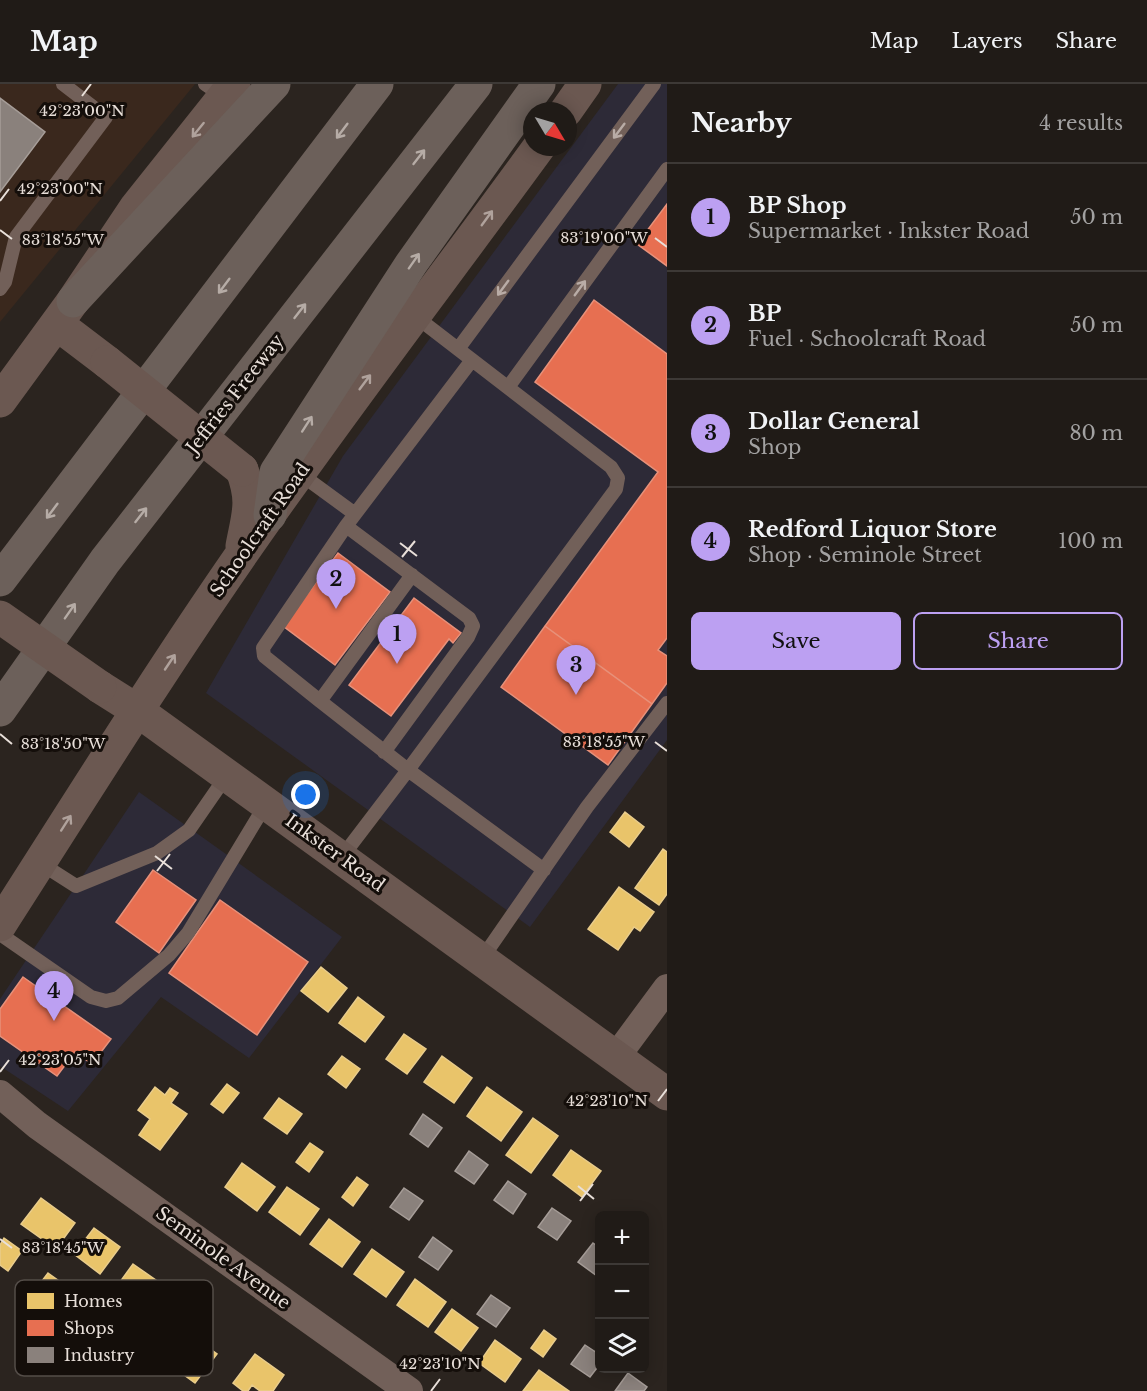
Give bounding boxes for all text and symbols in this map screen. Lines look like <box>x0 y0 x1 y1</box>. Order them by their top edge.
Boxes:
text: Map <box>30 24 98 59</box>
text: Map <box>870 28 919 54</box>
text: Layers <box>952 28 1023 54</box>
text: Share <box>1056 28 1117 54</box>
text: 42°23'00"N <box>39 101 125 120</box>
north arrow <box>523 102 577 156</box>
text: Nearby <box>691 107 792 139</box>
text: 4 results <box>1039 111 1123 135</box>
one-way arrow <box>191 122 204 138</box>
one-way arrow <box>336 122 348 138</box>
one-way arrow <box>613 123 626 139</box>
one-way arrow <box>413 149 426 165</box>
text: 42°23'00"N <box>17 179 103 198</box>
text: BP Shop <box>748 192 847 219</box>
text: 1 <box>706 205 715 229</box>
text: 50 m <box>1070 205 1123 229</box>
one-way arrow <box>481 210 493 226</box>
text: Supermarket · Inkster Road <box>748 219 1029 243</box>
text: 83°19'00"W <box>560 228 648 247</box>
text: 83°18'55"W <box>22 230 105 249</box>
one-way arrow <box>408 253 420 270</box>
one-way arrow <box>217 277 230 293</box>
one-way arrow <box>497 279 509 295</box>
one-way arrow <box>574 281 586 297</box>
text: BP <box>748 300 781 327</box>
one-way arrow <box>293 303 306 319</box>
text: 2 <box>704 313 717 337</box>
text: 50 m <box>1070 313 1123 337</box>
text: Fuel · Schoolcraft Road <box>748 327 986 351</box>
street label: Jeffries Freeway <box>180 330 289 460</box>
one-way arrow <box>359 375 372 391</box>
text: Dollar General <box>748 408 920 435</box>
one-way arrow <box>302 416 314 433</box>
text: 3 <box>704 421 717 445</box>
text: 80 m <box>1069 421 1123 445</box>
text: Shop <box>748 435 801 459</box>
street label: Schoolcraft Road <box>206 459 314 601</box>
one-way arrow <box>46 503 58 519</box>
one-way arrow <box>135 507 148 523</box>
text: Redford Liquor Store <box>748 516 997 543</box>
text: 4 <box>704 529 717 553</box>
text: 100 m <box>1058 529 1123 553</box>
text: Shop · Seminole Street <box>748 543 982 567</box>
pin: 2 <box>316 560 356 609</box>
one-way arrow <box>64 603 76 619</box>
button: Save <box>691 612 901 670</box>
button: Share <box>913 612 1123 670</box>
pin: 1 <box>378 614 416 664</box>
pin: 3 <box>556 646 596 695</box>
one-way arrow <box>164 654 176 670</box>
text: 83°18'55"W <box>563 732 646 751</box>
text: 83°18'50"W <box>21 734 106 753</box>
your location <box>291 780 320 809</box>
street label: Inkster Road <box>281 810 389 896</box>
one-way arrow <box>60 815 72 832</box>
pin: 4 <box>34 972 74 1021</box>
text: 42°23'05"N <box>18 1050 102 1069</box>
text: 42°23'10"N <box>566 1091 648 1110</box>
street label: Seminole Avenue <box>152 1202 294 1314</box>
map controls <box>595 1211 649 1373</box>
button: + <box>595 1211 649 1265</box>
text: 83°18'45"W <box>22 1238 105 1257</box>
button: − <box>595 1265 649 1319</box>
legend <box>15 1280 213 1376</box>
text: Homes <box>64 1291 122 1311</box>
text: Shops <box>64 1318 114 1338</box>
button: layers <box>595 1319 649 1373</box>
text: Industry <box>64 1345 135 1365</box>
text: 42°23'10"N <box>399 1354 481 1373</box>

